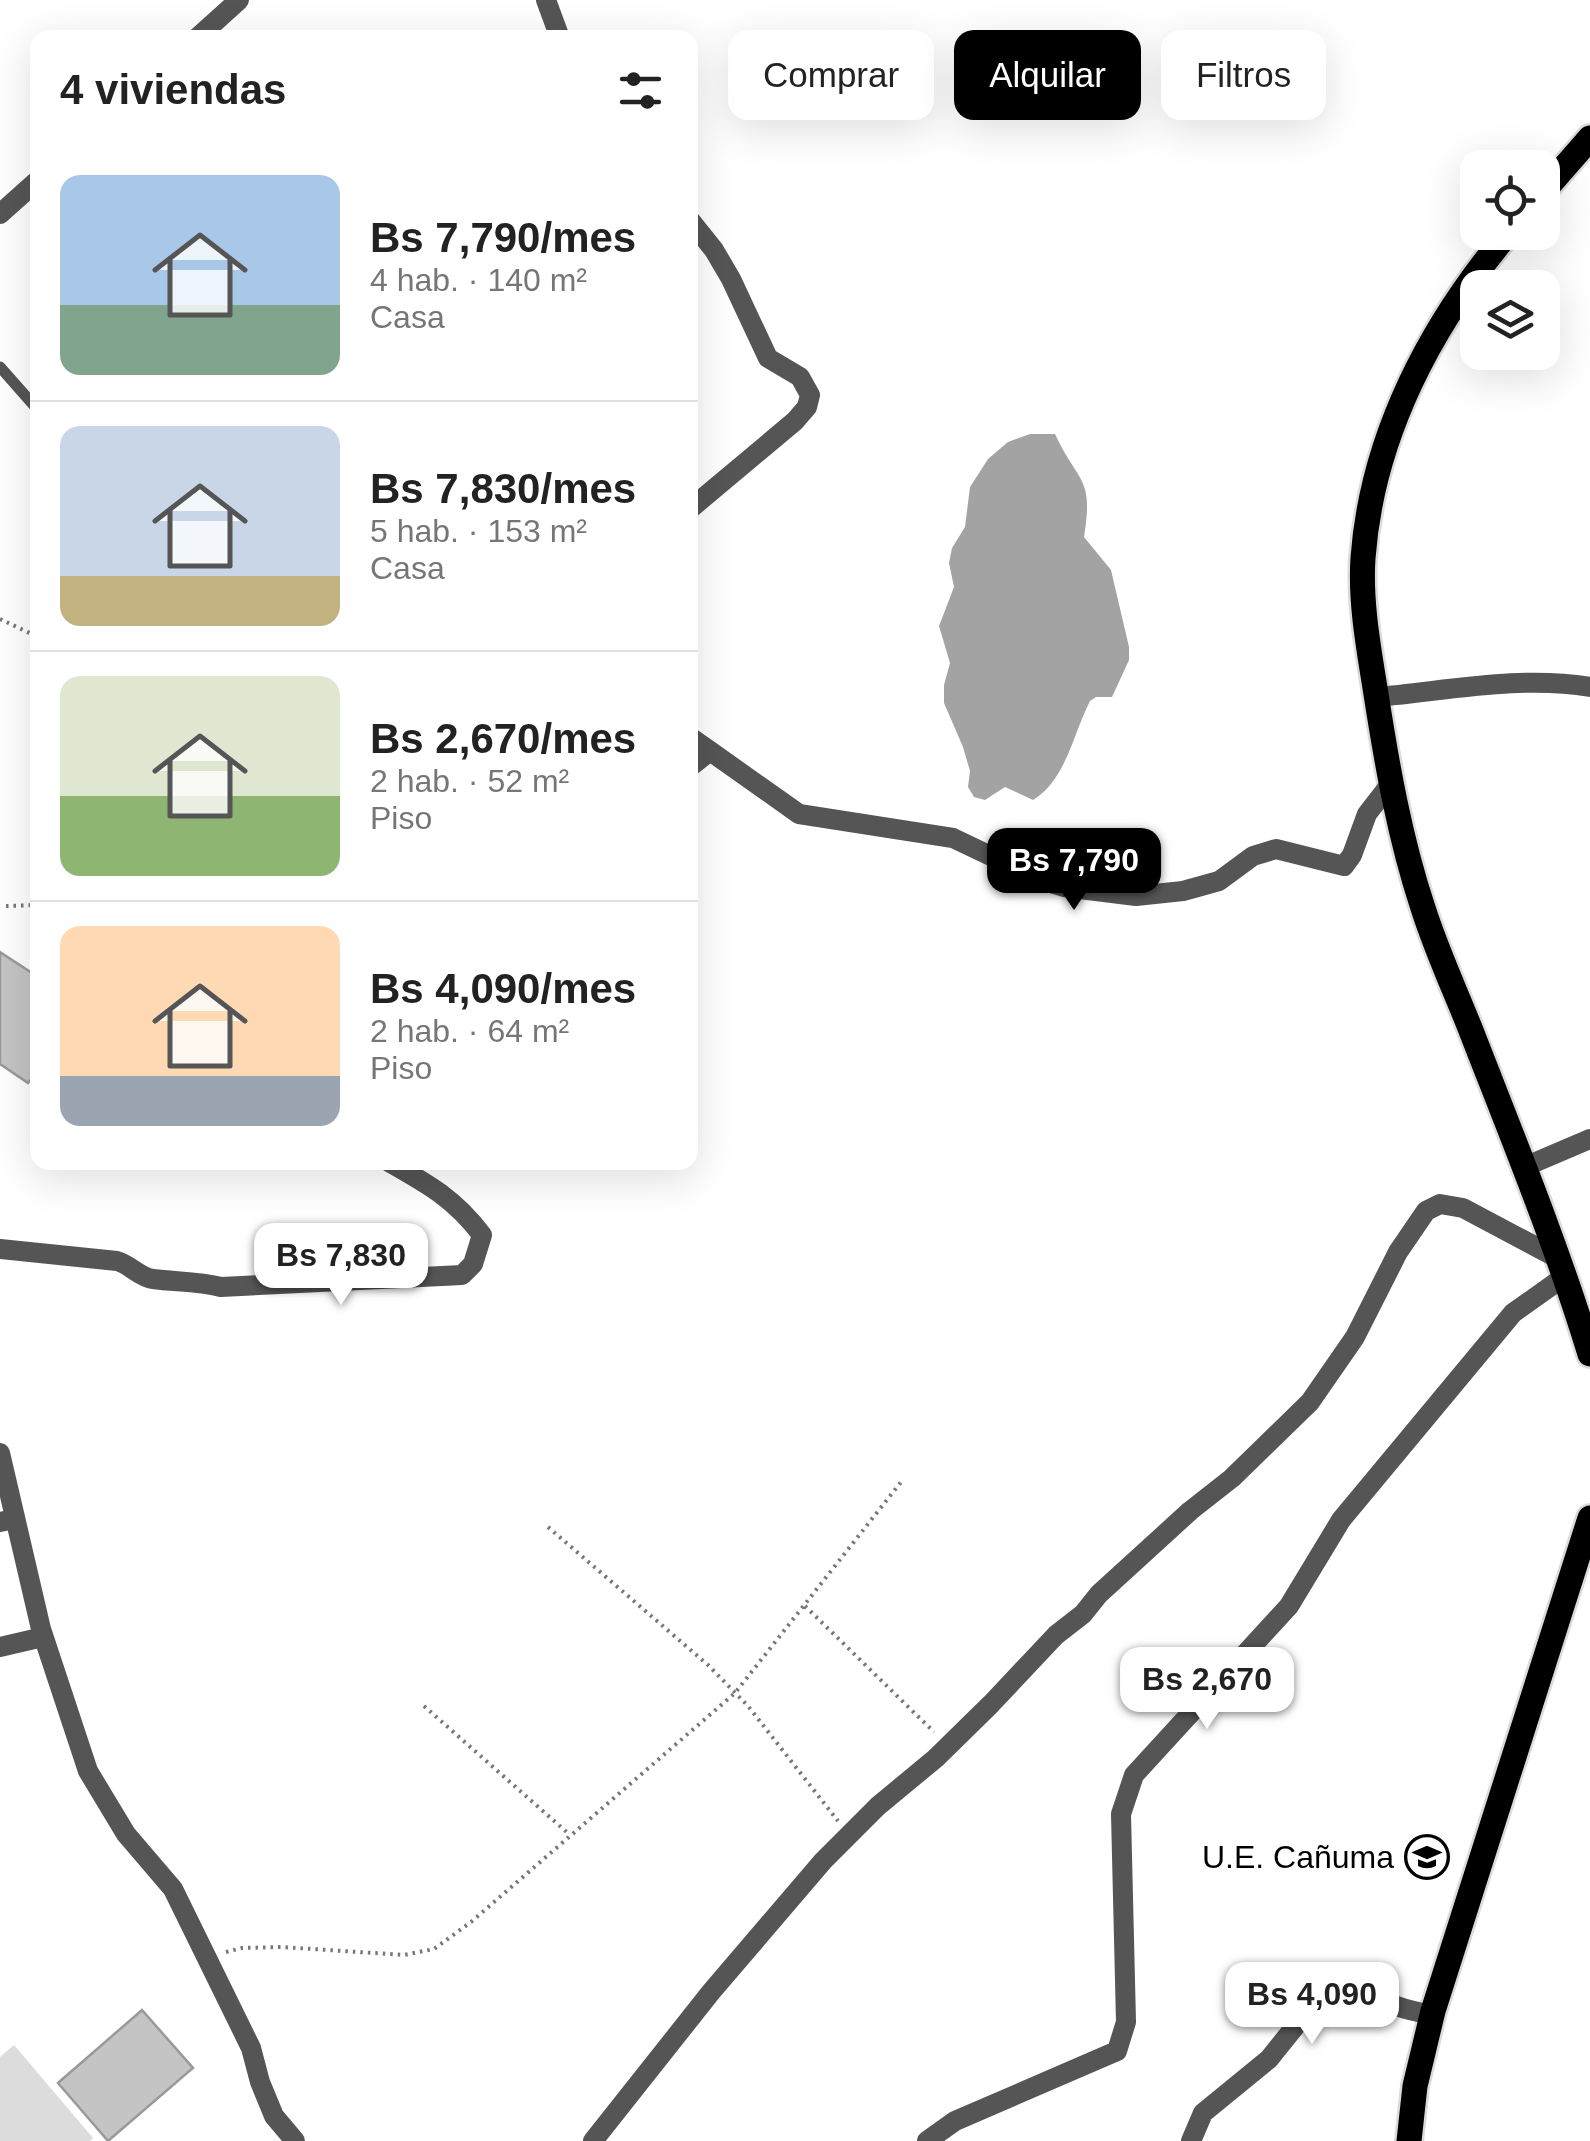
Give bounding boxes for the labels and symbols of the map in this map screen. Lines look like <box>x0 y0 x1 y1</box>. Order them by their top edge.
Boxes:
pin: Bs 7,790 <box>971 828 1177 913</box>
pin: Bs 7,830 <box>238 1223 444 1308</box>
pin: Bs 2,670 <box>1104 1647 1310 1732</box>
school or university icon: U.E. Cañuma <box>1404 1834 1450 1880</box>
place label: U.E. Cañuma <box>1202 1839 1394 1875</box>
pin: Bs 4,090 <box>1209 1962 1415 2047</box>

